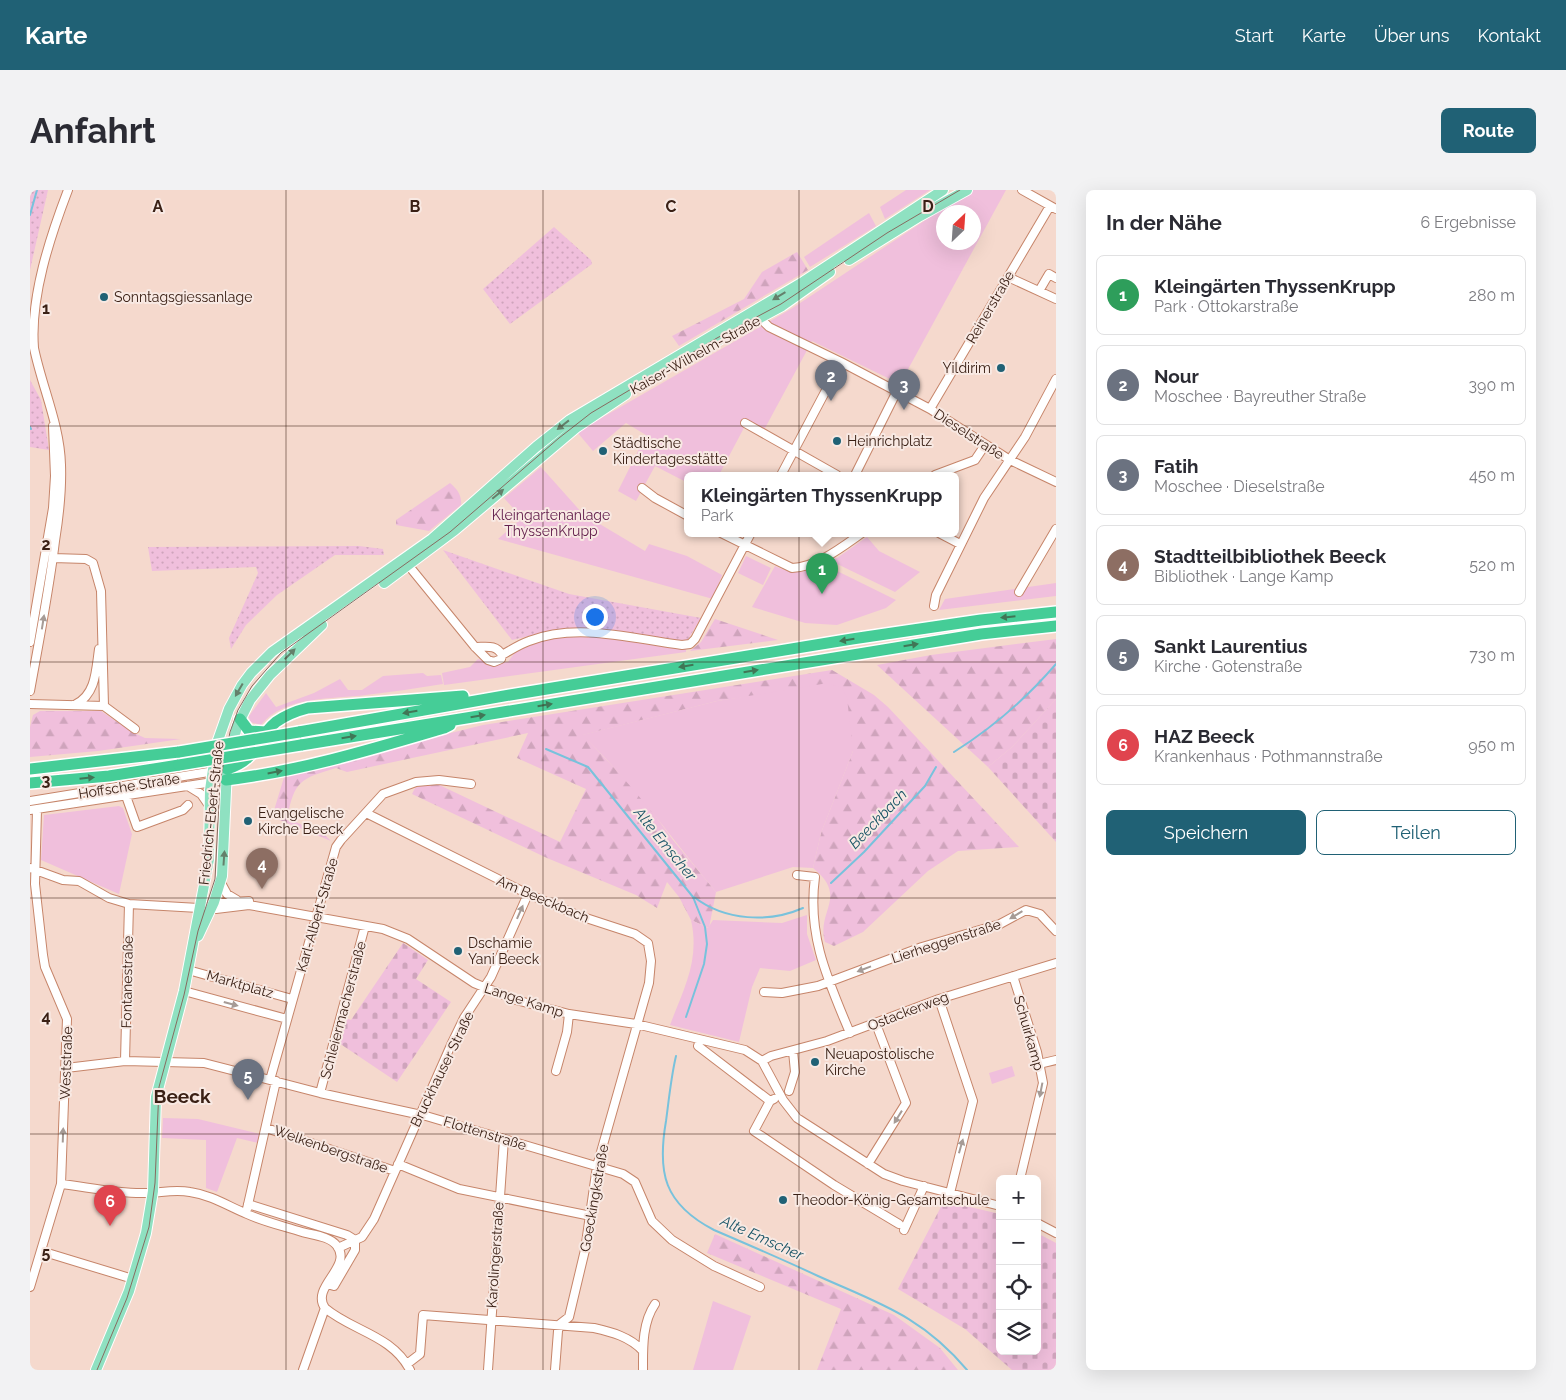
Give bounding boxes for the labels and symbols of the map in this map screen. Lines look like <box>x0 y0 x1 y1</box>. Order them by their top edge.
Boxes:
text: A <box>153 197 164 216</box>
text: B <box>410 197 421 216</box>
text: C <box>666 197 677 216</box>
text: D <box>922 197 934 216</box>
north arrow <box>936 205 981 250</box>
street label: Reinerstraße <box>963 268 1017 346</box>
place label: Sonntagsgiessanlage <box>114 289 252 305</box>
marker: Sonntagsgiessanlage <box>98 291 110 303</box>
one-way arrow <box>773 292 786 301</box>
text: 1 <box>42 299 50 318</box>
street label: Kaiser-Wilhelm-Straße <box>627 313 763 397</box>
pin: 2 <box>815 360 847 401</box>
place label: Yildirim <box>942 360 991 376</box>
marker: Yildirim <box>995 362 1007 374</box>
pin: 3 <box>888 369 920 410</box>
street label: Dieselstraße <box>931 406 1007 462</box>
one-way arrow <box>557 420 570 431</box>
place label: Heinrichplatz <box>847 433 932 449</box>
place label: Städtische Kindertagesstätte <box>613 435 728 467</box>
marker: Heinrichplatz <box>831 435 843 447</box>
marker: Städtische Kindertagesstätte <box>597 445 609 457</box>
one-way arrow <box>492 488 504 500</box>
park label: Kleingartenanlage ThyssenKrupp <box>492 507 610 539</box>
text: 2 <box>41 535 51 554</box>
pin: 1 <box>806 553 838 594</box>
your location <box>582 604 608 630</box>
one-way arrow <box>999 613 1015 621</box>
one-way arrow <box>39 614 47 630</box>
one-way arrow <box>838 636 854 644</box>
one-way arrow <box>903 640 919 648</box>
one-way arrow <box>284 648 296 660</box>
one-way arrow <box>678 662 694 670</box>
one-way arrow <box>743 667 759 675</box>
one-way arrow <box>234 684 243 697</box>
one-way arrow <box>537 701 553 709</box>
one-way arrow <box>402 709 418 717</box>
one-way arrow <box>470 711 486 719</box>
one-way arrow <box>342 733 358 741</box>
street label: Friedrich-Ebert-Straße <box>195 740 227 886</box>
one-way arrow <box>267 768 282 776</box>
street label: Hoffsche Straße <box>77 770 181 802</box>
text: 3 <box>42 771 51 790</box>
one-way arrow <box>79 774 95 782</box>
water label: Beeckbach <box>845 786 911 852</box>
water label: Alte Emscher <box>630 803 700 885</box>
place label: Evangelische Kirche Beeck <box>258 805 344 837</box>
marker: Evangelische Kirche Beeck <box>242 815 254 827</box>
pin: 4 <box>246 848 278 889</box>
one-way arrow <box>220 850 228 866</box>
street label: Karl-Albert-Straße <box>293 856 341 974</box>
street label: Am Beeckbach <box>494 872 592 926</box>
one-way arrow <box>516 905 524 919</box>
one-way arrow <box>1010 911 1023 920</box>
street label: Lierheggenstraße <box>889 916 1003 966</box>
street label: Fontanestraße <box>118 935 136 1029</box>
place label: Dschamie Yani Beeck <box>468 935 540 967</box>
street label: Schleiermacherstraße <box>317 939 369 1081</box>
marker: Dschamie Yani Beeck <box>452 945 464 957</box>
one-way arrow <box>856 965 871 973</box>
street label: Marktplatz <box>205 967 275 1001</box>
street label: Lange Kamp <box>482 980 566 1020</box>
street label: Ostackerweg <box>865 988 951 1034</box>
street label: Schuirkamp <box>1011 994 1047 1073</box>
one-way arrow <box>224 1000 239 1008</box>
text: 4 <box>41 1007 51 1026</box>
street label: Bruckhauser Straße <box>407 1009 477 1129</box>
street label: Weststraße <box>57 1026 75 1100</box>
place label: Neuapostolische Kirche <box>825 1046 934 1078</box>
marker: Neuapostolische Kirche <box>809 1056 821 1068</box>
pin: 5 <box>232 1059 264 1100</box>
one-way arrow <box>1037 1082 1045 1098</box>
district label: Beeck <box>153 1085 211 1107</box>
one-way arrow <box>893 1110 903 1123</box>
street label: Flottenstraße <box>442 1113 528 1153</box>
street label: Welkenbergstraße <box>272 1122 390 1176</box>
one-way arrow <box>59 1127 67 1143</box>
one-way arrow <box>957 1138 965 1153</box>
street label: Goeckingkstraße <box>577 1143 611 1253</box>
pin: 6 <box>94 1185 126 1226</box>
place label: Theodor-König-Gesamtschule <box>793 1192 989 1208</box>
marker: Theodor-König-Gesamtschule <box>777 1194 789 1206</box>
street label: Karolingerstraße <box>483 1201 507 1309</box>
water label: Alte Emscher <box>717 1211 807 1265</box>
text: 5 <box>42 1243 51 1262</box>

